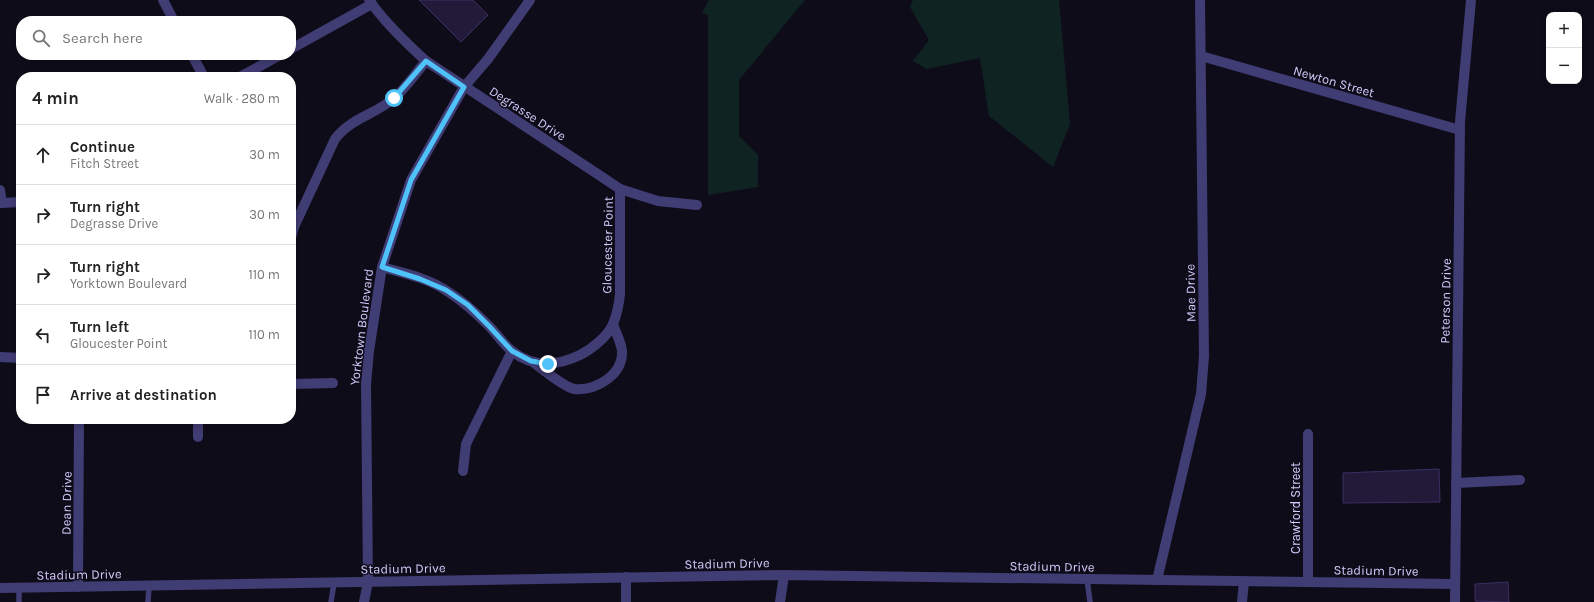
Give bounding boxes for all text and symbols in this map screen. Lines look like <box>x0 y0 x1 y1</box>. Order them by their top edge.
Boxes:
map controls <box>1546 12 1582 84</box>
button: + <box>1546 12 1582 48</box>
search box <box>16 16 296 60</box>
icon: search <box>30 27 52 49</box>
text: Search here <box>62 29 143 47</box>
button: − <box>1546 48 1582 84</box>
street label: Newton Street <box>1292 63 1376 100</box>
street label: Degrasse Drive <box>487 83 569 144</box>
text: 4 min <box>32 88 79 108</box>
route start <box>385 89 403 107</box>
text: Walk · 280 m <box>204 91 280 106</box>
text: Continue <box>70 138 135 156</box>
icon: ahead <box>32 144 54 166</box>
text: 30 m <box>249 147 280 162</box>
text: Fitch Street <box>70 156 139 171</box>
street label: Gloucester Point <box>599 196 616 294</box>
text: Turn right <box>70 198 140 216</box>
icon: right <box>32 204 54 226</box>
text: 30 m <box>249 207 280 222</box>
text: Degrasse Drive <box>70 216 158 231</box>
text: Turn right <box>70 258 140 276</box>
street label: Peterson Drive <box>1437 258 1454 344</box>
street label: Mae Drive <box>1182 263 1199 322</box>
icon: right <box>32 264 54 286</box>
text: 110 m <box>248 267 280 282</box>
street label: Yorktown Boulevard <box>347 268 376 386</box>
text: Yorktown Boulevard <box>70 276 187 291</box>
text: Turn left <box>70 318 129 336</box>
icon: left <box>32 324 54 346</box>
text: 110 m <box>248 327 280 342</box>
text: Gloucester Point <box>70 336 167 351</box>
route end <box>539 355 557 373</box>
icon: arrive <box>32 384 54 406</box>
text: Arrive at destination <box>70 386 217 404</box>
street label: Crawford Street <box>1288 462 1303 554</box>
street label: Dean Drive <box>58 471 75 535</box>
street label: Stadium Drive <box>684 555 770 572</box>
street label: Stadium Drive <box>1009 558 1095 575</box>
street label: Stadium Drive <box>360 560 446 577</box>
street label: Stadium Drive <box>1333 562 1419 579</box>
street label: Stadium Drive <box>36 566 122 583</box>

